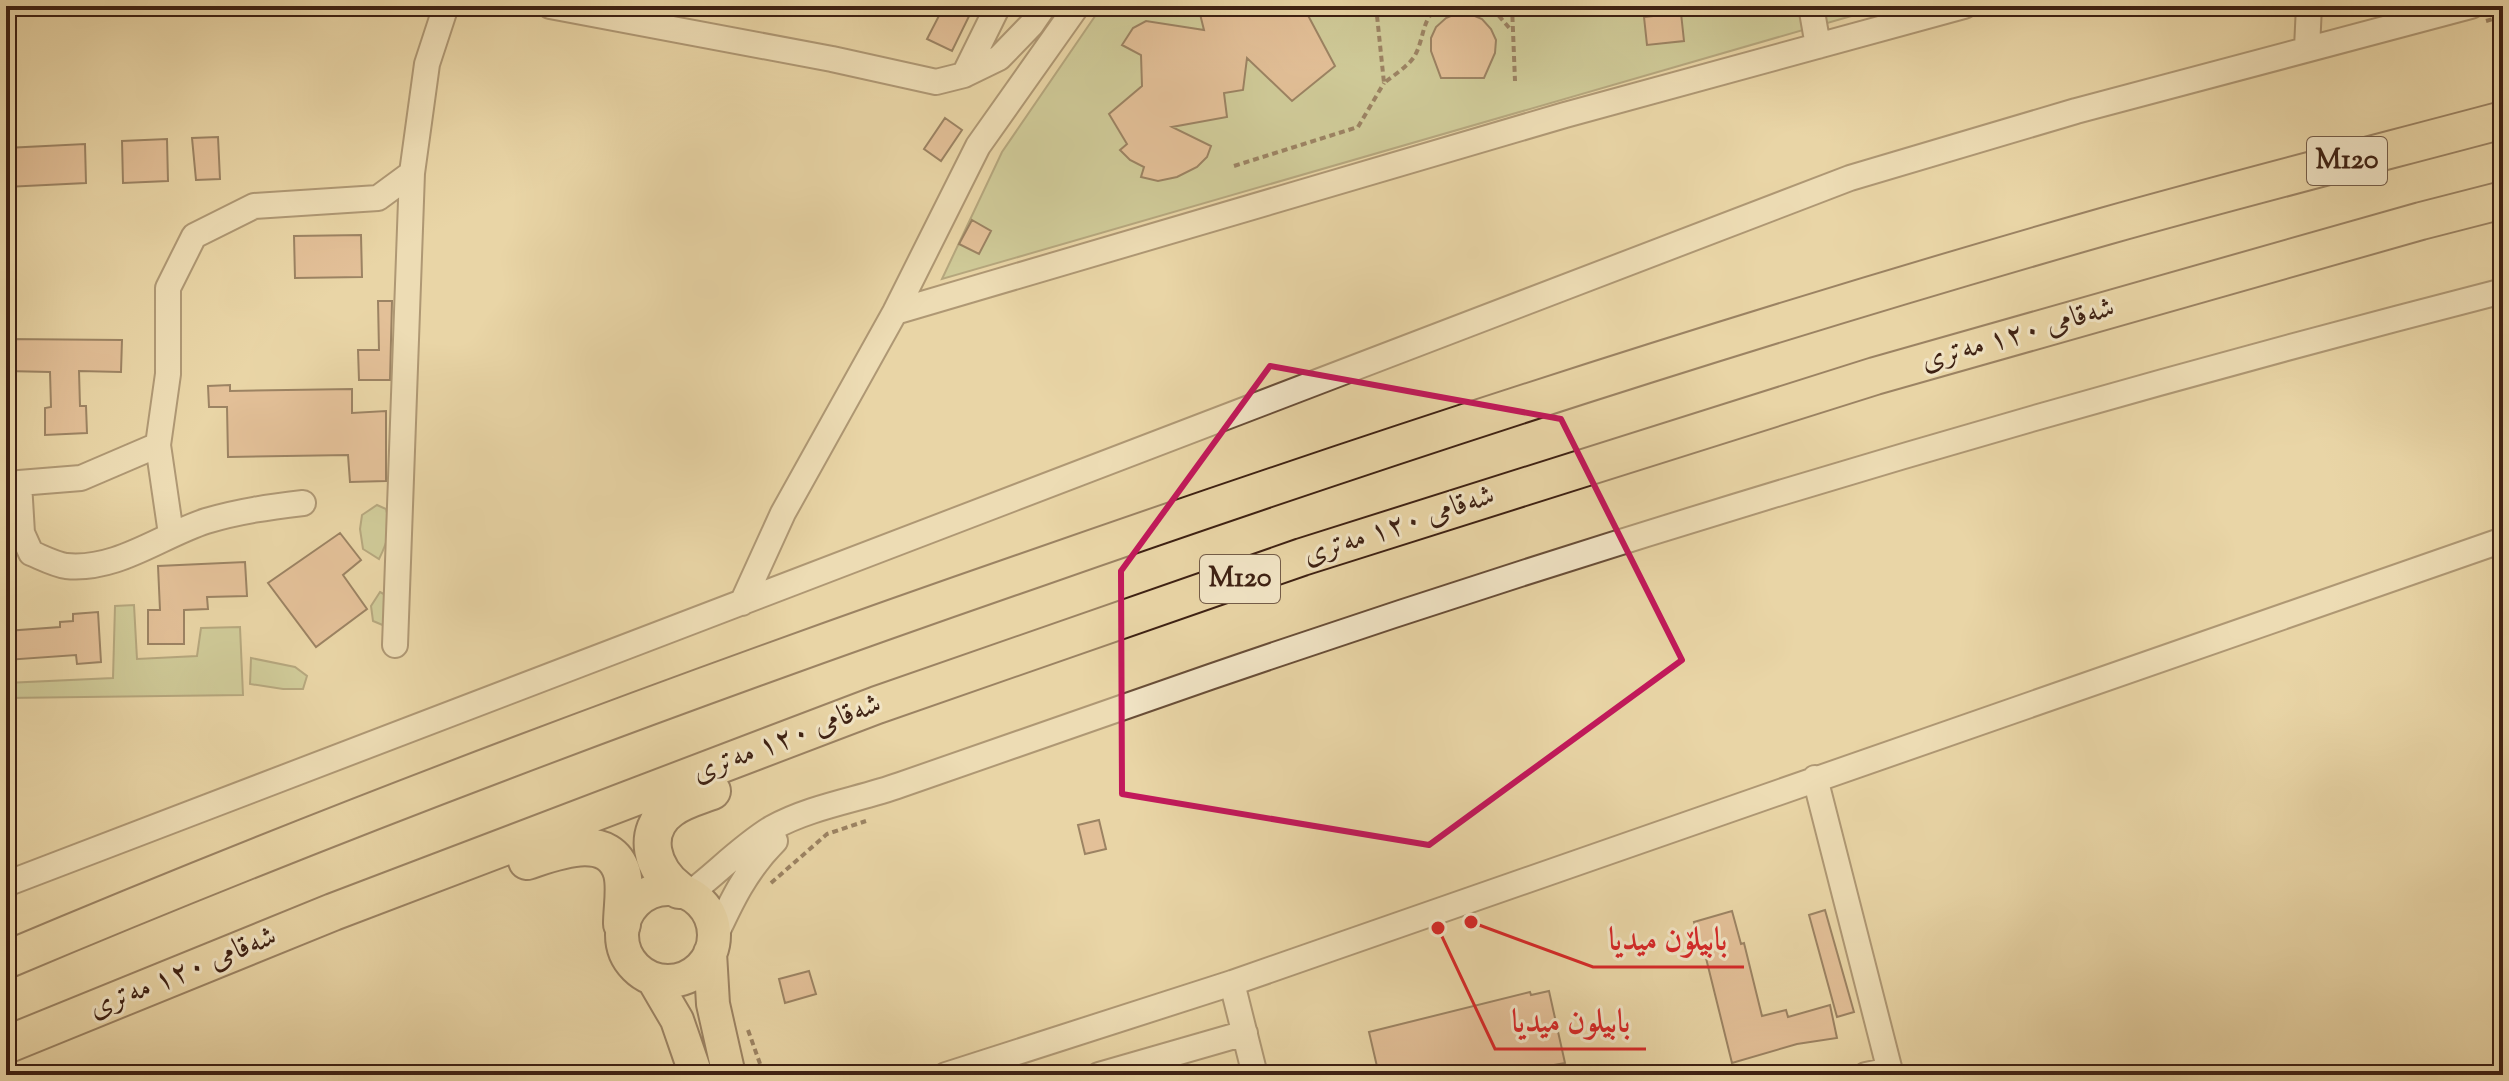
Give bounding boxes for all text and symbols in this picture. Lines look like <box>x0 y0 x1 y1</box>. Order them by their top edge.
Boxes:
road number: M120 <box>2307 137 2387 185</box>
street label: شەقامی ١٢٠ مەتری <box>1916 287 2120 383</box>
street label: شەقامی ١٢٠ مەتری <box>1297 475 1501 577</box>
road number: M120 <box>1200 555 1280 603</box>
street label: شەقامی ١٢٠ مەتری <box>686 683 888 795</box>
callout: بابیلۆن میدیا <box>1593 911 1744 967</box>
street label: شەقامی ١٢٠ مەتری <box>82 916 284 1030</box>
text: بابیلۆن میدیا <box>1609 919 1727 965</box>
callout: بابيلون ميديا <box>1495 993 1646 1049</box>
text: بابيلون ميديا <box>1512 1001 1630 1047</box>

